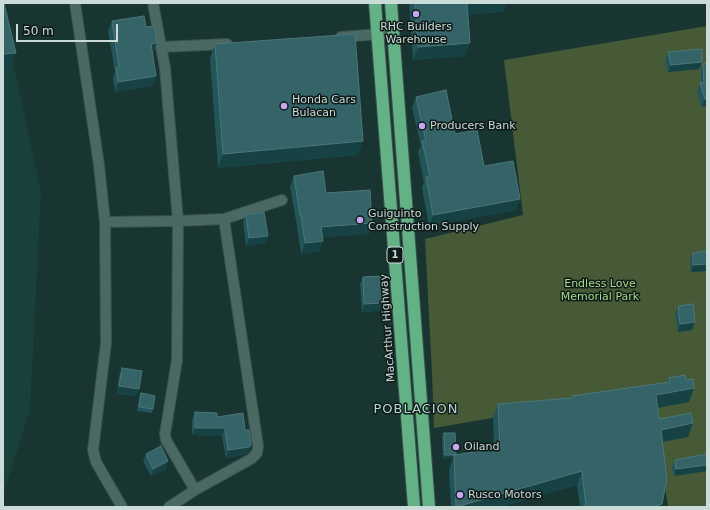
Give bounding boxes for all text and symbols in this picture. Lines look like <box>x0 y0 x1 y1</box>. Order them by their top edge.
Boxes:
marker: RHC Builders Warehouse <box>411 9 421 19</box>
scale bar <box>18 16 120 42</box>
place label: RHC Builders Warehouse <box>380 20 452 46</box>
text: 50 m <box>23 24 54 38</box>
place label: Honda Cars Bulacan <box>292 93 356 119</box>
marker: Honda Cars Bulacan <box>279 101 289 111</box>
place label: Producers Bank <box>430 119 516 133</box>
marker: Producers Bank <box>417 121 427 131</box>
place label: Guiguinto Construction Supply <box>368 207 479 233</box>
marker: Guiguinto Construction Supply <box>355 215 365 225</box>
road number: 1 <box>387 247 403 263</box>
street label: MacArthur Highway <box>378 274 398 382</box>
park label: Endless Love Memorial Park <box>561 277 639 303</box>
district label: POBLACION <box>373 402 459 418</box>
place label: Oiland <box>464 440 499 454</box>
marker: Oiland <box>451 442 461 452</box>
place label: Rusco Motors <box>468 488 542 502</box>
marker: Rusco Motors <box>455 490 465 500</box>

